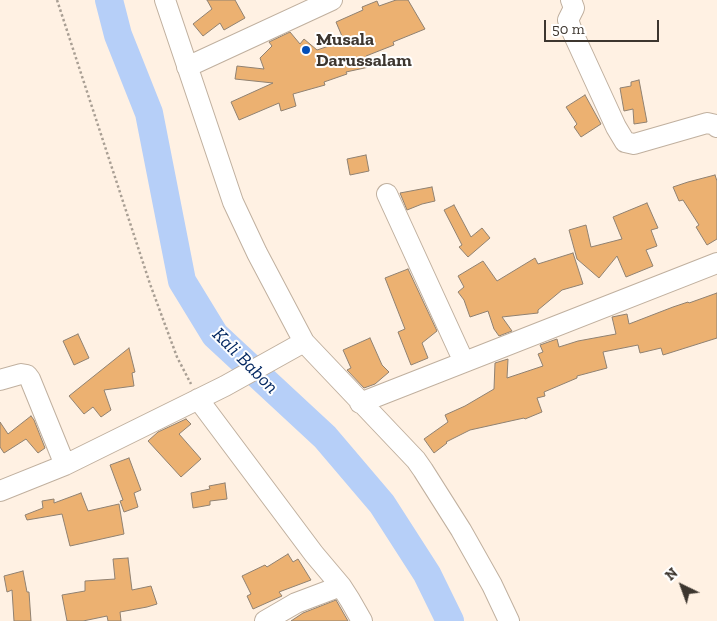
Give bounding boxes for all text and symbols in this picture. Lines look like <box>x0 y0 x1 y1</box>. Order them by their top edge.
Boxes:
scale bar <box>547 10 662 42</box>
text: 50 m <box>552 20 585 38</box>
place label: Musala Darussalam <box>316 29 412 72</box>
marker: Musala Darussalam <box>300 44 312 56</box>
water label: Kali Babon <box>207 323 283 399</box>
north arrow <box>657 561 707 611</box>
text: N <box>662 565 681 584</box>

